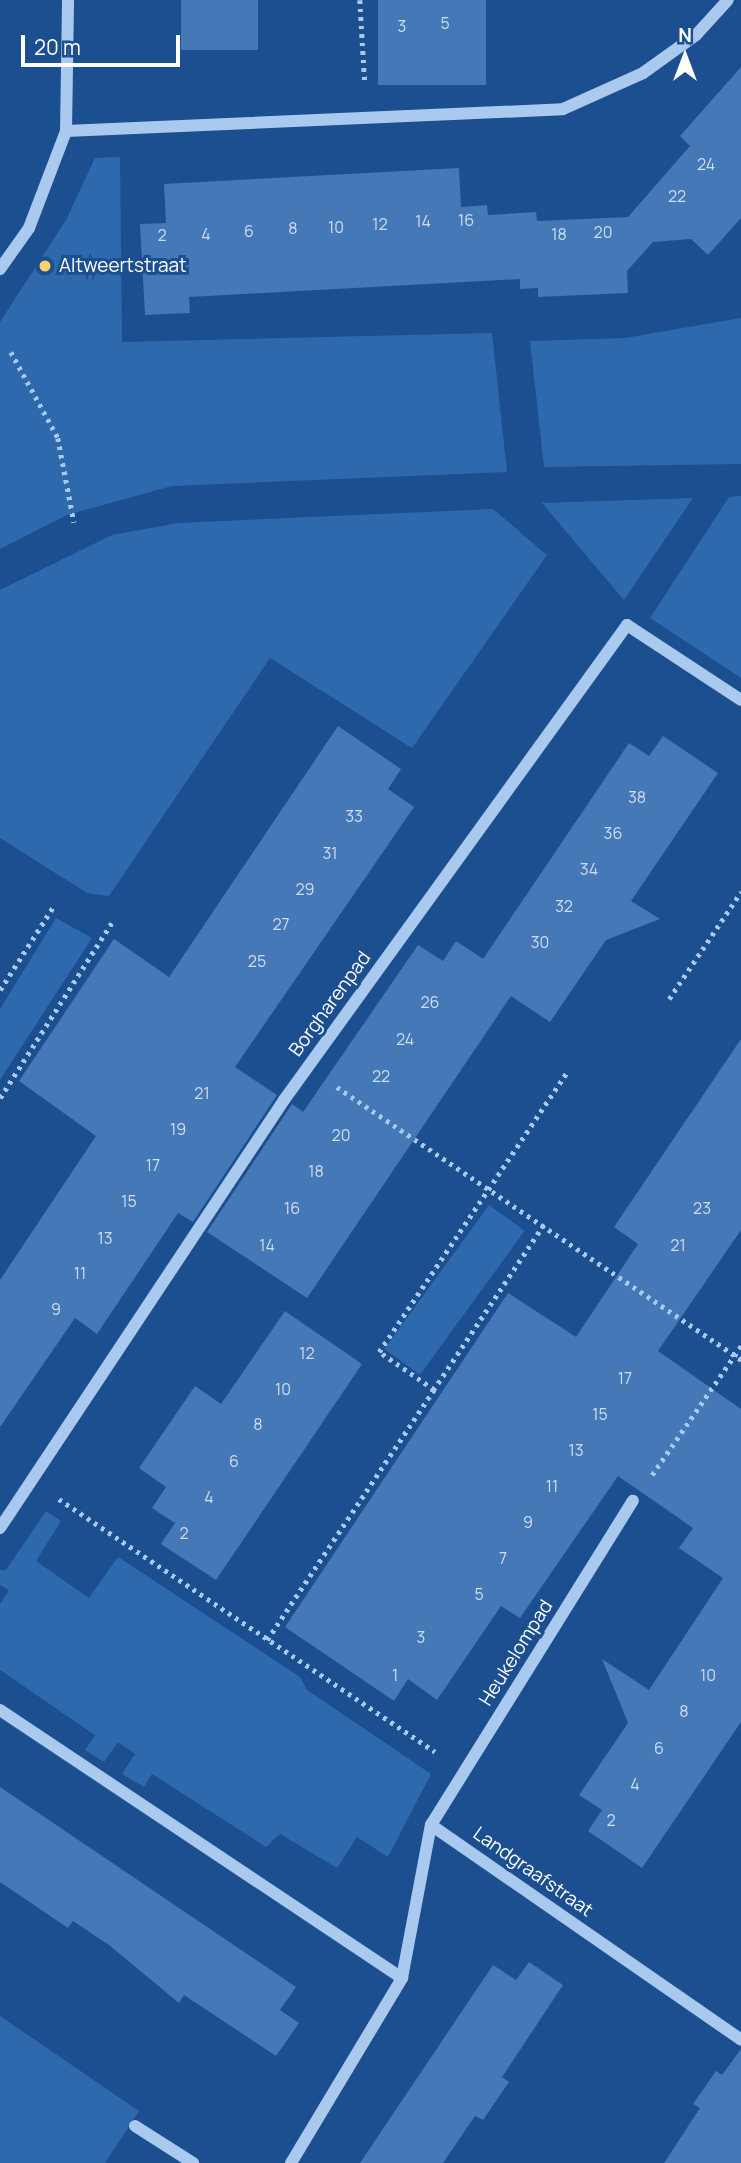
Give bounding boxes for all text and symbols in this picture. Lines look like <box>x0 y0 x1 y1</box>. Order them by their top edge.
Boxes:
house number: 5 <box>440 13 450 33</box>
house number: 3 <box>398 16 406 36</box>
scale bar <box>24 21 184 65</box>
north arrow <box>650 21 720 91</box>
text: N <box>678 22 692 48</box>
text: 20 m <box>34 33 81 61</box>
house number: 24 <box>697 154 715 174</box>
house number: 22 <box>668 186 686 206</box>
house number: 16 <box>458 210 474 230</box>
house number: 14 <box>415 211 431 231</box>
house number: 12 <box>372 214 388 234</box>
house number: 10 <box>328 217 344 237</box>
house number: 8 <box>288 218 298 238</box>
house number: 6 <box>244 221 254 241</box>
house number: 20 <box>594 222 612 242</box>
house number: 4 <box>201 224 211 244</box>
house number: 18 <box>551 224 567 244</box>
house number: 2 <box>157 225 167 245</box>
place label: Altweertstraat <box>59 255 187 277</box>
marker: Altweertstraat <box>37 258 53 274</box>
house number: 38 <box>628 787 646 807</box>
house number: 33 <box>345 806 363 826</box>
house number: 36 <box>604 823 622 843</box>
house number: 31 <box>322 843 338 863</box>
house number: 34 <box>580 859 598 879</box>
house number: 29 <box>295 879 315 899</box>
house number: 32 <box>555 896 573 916</box>
house number: 27 <box>272 914 290 934</box>
house number: 30 <box>531 932 549 952</box>
street label: Borgharenpad <box>284 947 376 1061</box>
house number: 25 <box>248 951 266 971</box>
house number: 26 <box>420 992 440 1012</box>
house number: 24 <box>396 1029 414 1049</box>
house number: 22 <box>372 1066 390 1086</box>
house number: 21 <box>194 1083 210 1103</box>
house number: 19 <box>170 1119 186 1139</box>
house number: 20 <box>332 1125 350 1145</box>
house number: 17 <box>146 1155 160 1175</box>
house number: 18 <box>308 1161 324 1181</box>
house number: 15 <box>121 1191 137 1211</box>
house number: 16 <box>284 1198 300 1218</box>
house number: 23 <box>693 1198 711 1218</box>
house number: 13 <box>97 1228 113 1248</box>
house number: 14 <box>259 1235 275 1255</box>
house number: 21 <box>670 1235 686 1255</box>
house number: 11 <box>74 1263 86 1283</box>
house number: 9 <box>51 1299 61 1319</box>
house number: 12 <box>299 1343 315 1363</box>
house number: 17 <box>618 1368 632 1388</box>
house number: 10 <box>275 1379 291 1399</box>
house number: 15 <box>592 1404 608 1424</box>
house number: 8 <box>253 1414 263 1434</box>
house number: 13 <box>568 1440 584 1460</box>
house number: 6 <box>229 1451 239 1471</box>
house number: 11 <box>546 1476 558 1496</box>
house number: 4 <box>204 1487 214 1507</box>
house number: 9 <box>523 1512 533 1532</box>
house number: 2 <box>179 1523 189 1543</box>
house number: 7 <box>499 1548 507 1568</box>
house number: 5 <box>474 1584 484 1604</box>
street label: Heukelompad <box>474 1596 558 1710</box>
house number: 3 <box>417 1627 425 1647</box>
house number: 1 <box>392 1665 398 1685</box>
house number: 10 <box>700 1665 716 1685</box>
house number: 8 <box>679 1701 689 1721</box>
house number: 6 <box>654 1738 664 1758</box>
house number: 4 <box>630 1774 640 1794</box>
house number: 2 <box>606 1810 616 1830</box>
street label: Landgraafstraat <box>469 1822 597 1922</box>

